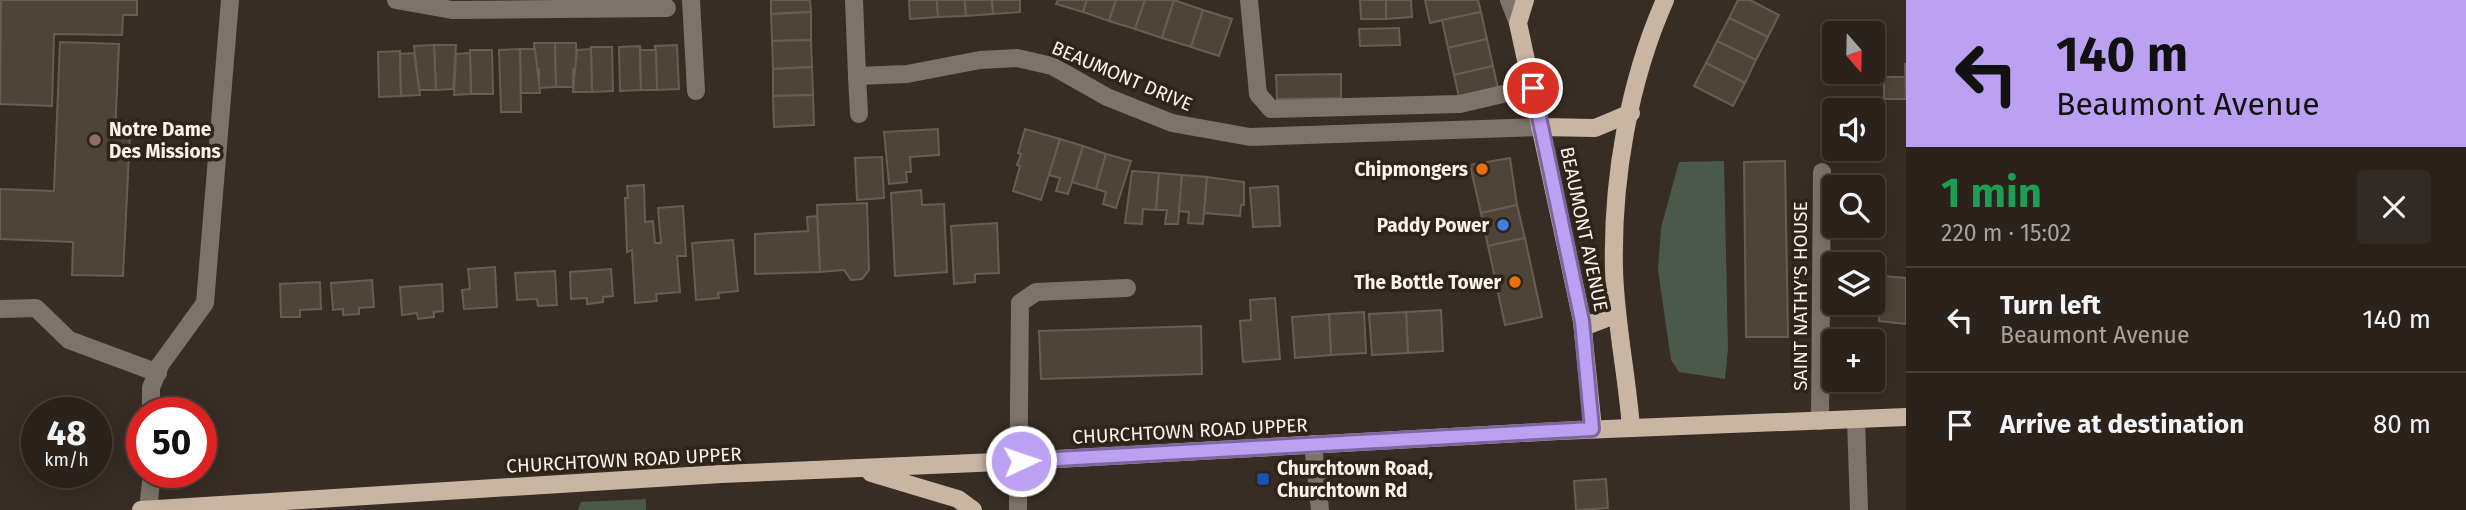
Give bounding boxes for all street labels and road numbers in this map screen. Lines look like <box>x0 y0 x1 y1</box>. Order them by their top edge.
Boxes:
street label: BEAUMONT DRIVE <box>1048 36 1196 116</box>
street label: BEAUMONT AVENUE <box>1555 145 1613 313</box>
street label: SAINT NATHY'S HOUSE <box>1789 201 1812 391</box>
street label: CHURCHTOWN ROAD UPPER <box>1072 413 1309 449</box>
street label: CHURCHTOWN ROAD UPPER <box>506 442 743 478</box>

